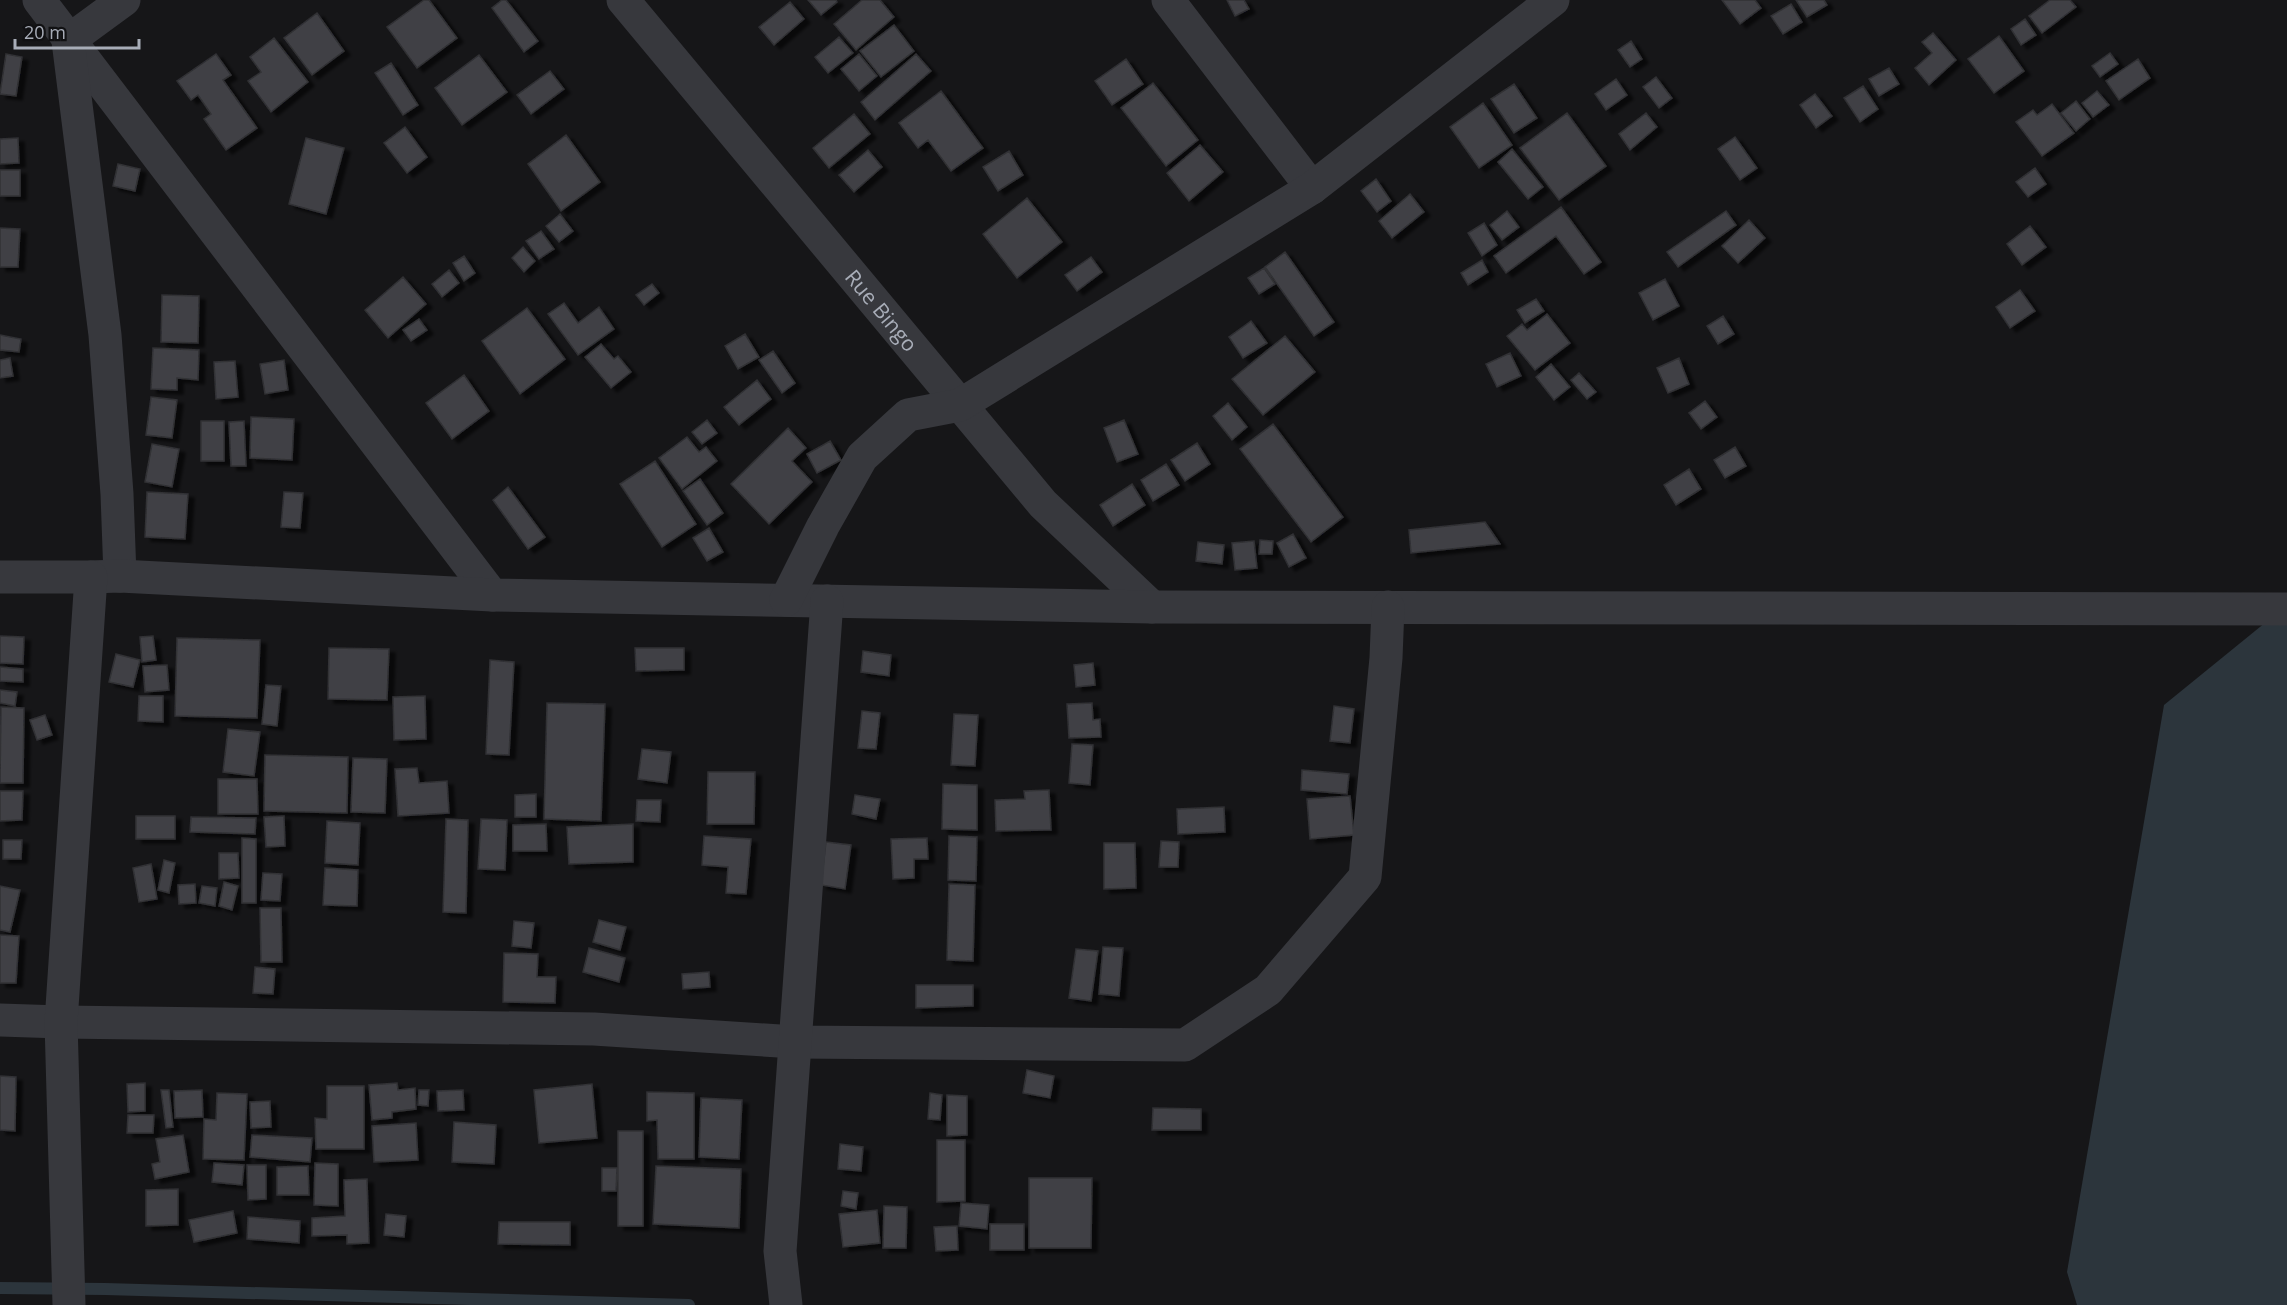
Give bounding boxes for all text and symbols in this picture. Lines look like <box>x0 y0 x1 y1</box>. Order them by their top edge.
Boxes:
scale bar <box>15 12 140 50</box>
text: 20 m <box>24 20 66 44</box>
street label: Rue Bingo <box>839 263 924 357</box>

